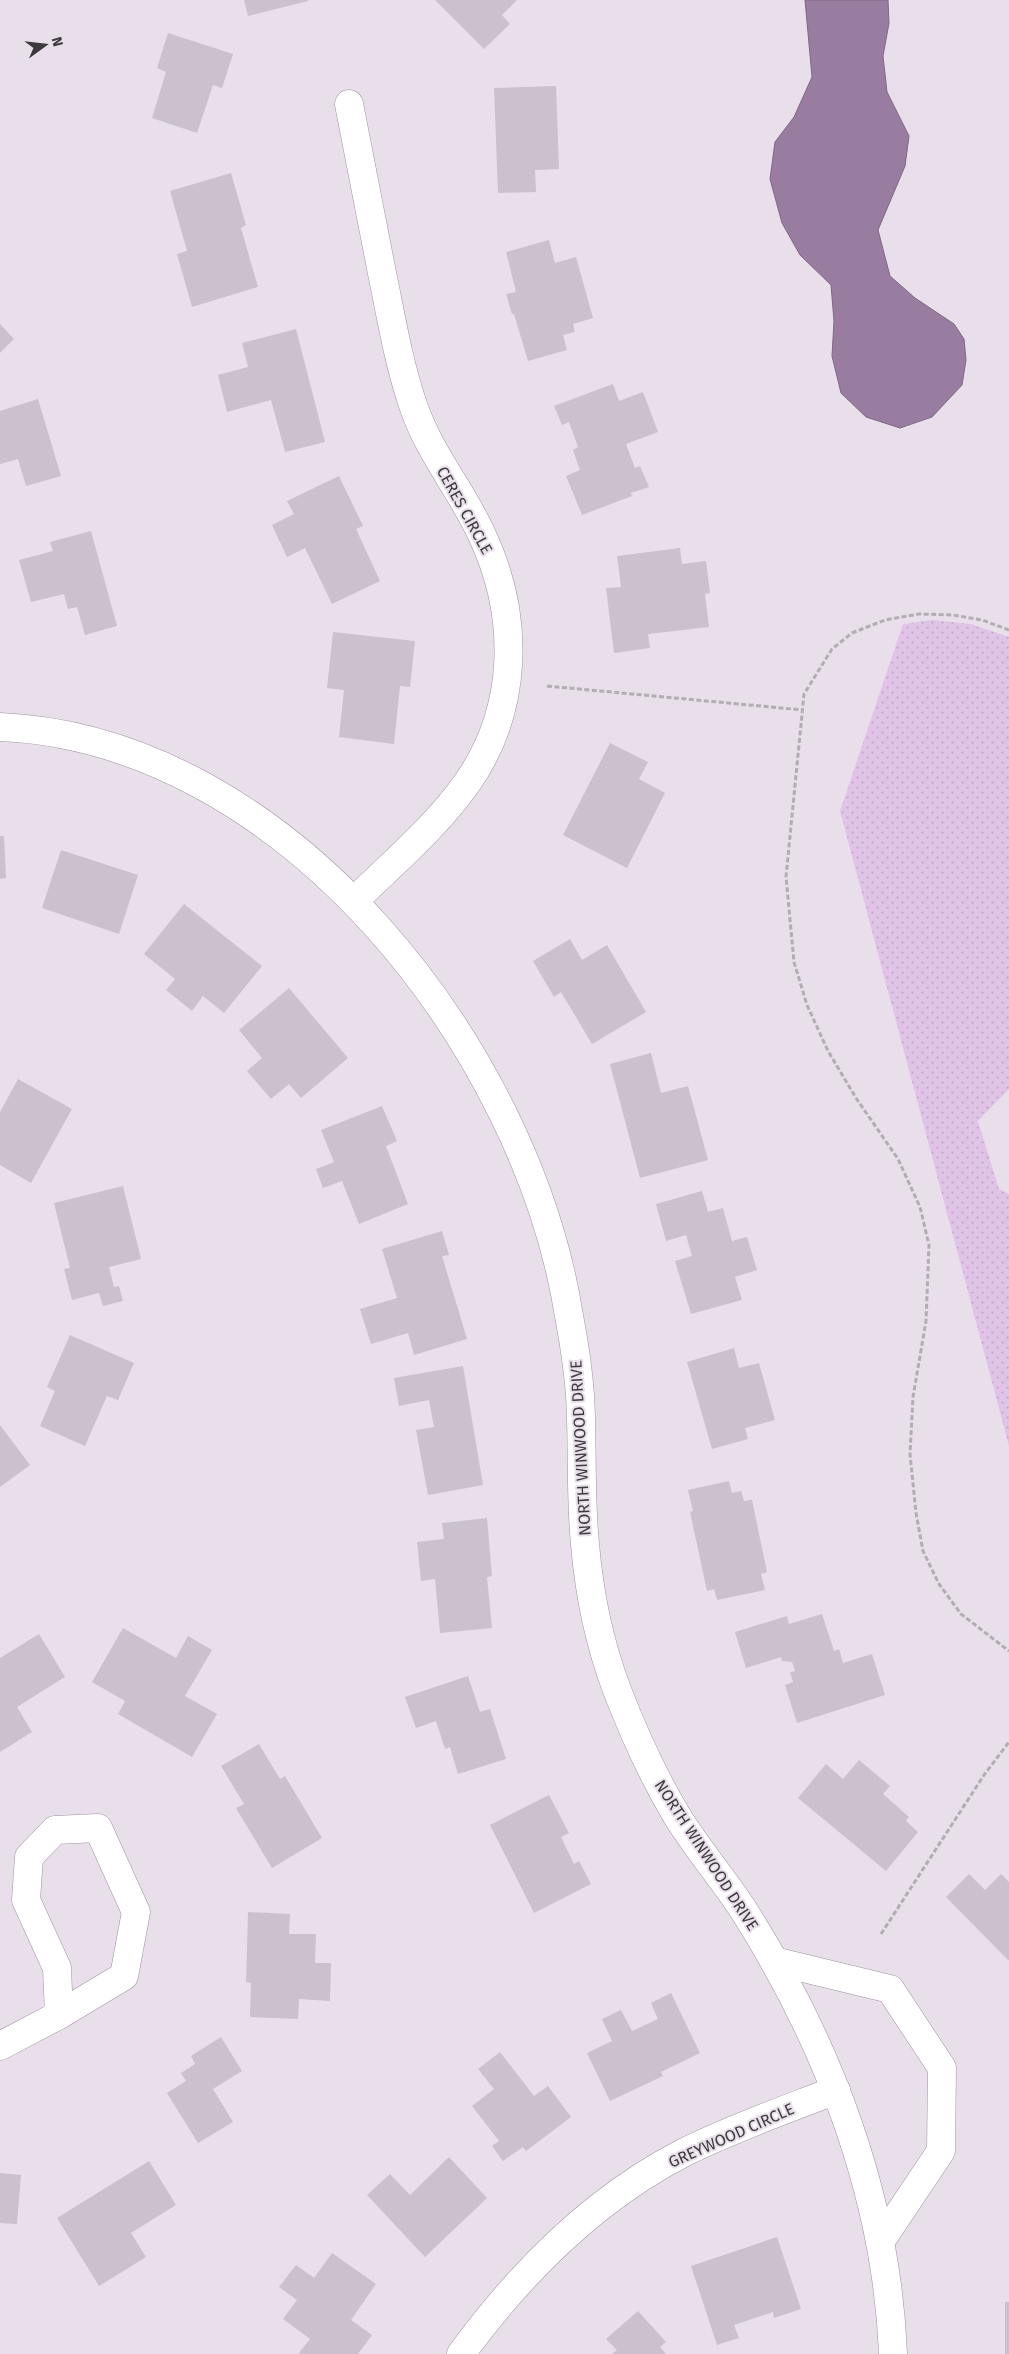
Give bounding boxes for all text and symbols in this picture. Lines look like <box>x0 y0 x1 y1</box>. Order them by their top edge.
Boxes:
north arrow <box>20 20 70 70</box>
text: N <box>48 35 66 48</box>
street label: CERES CIRCLE <box>433 463 496 557</box>
street label: NORTH WINWOOD DRIVE <box>566 1360 595 1536</box>
street label: NORTH WINWOOD DRIVE <box>651 1776 762 1934</box>
street label: GREYWOOD CIRCLE <box>665 2099 797 2172</box>

